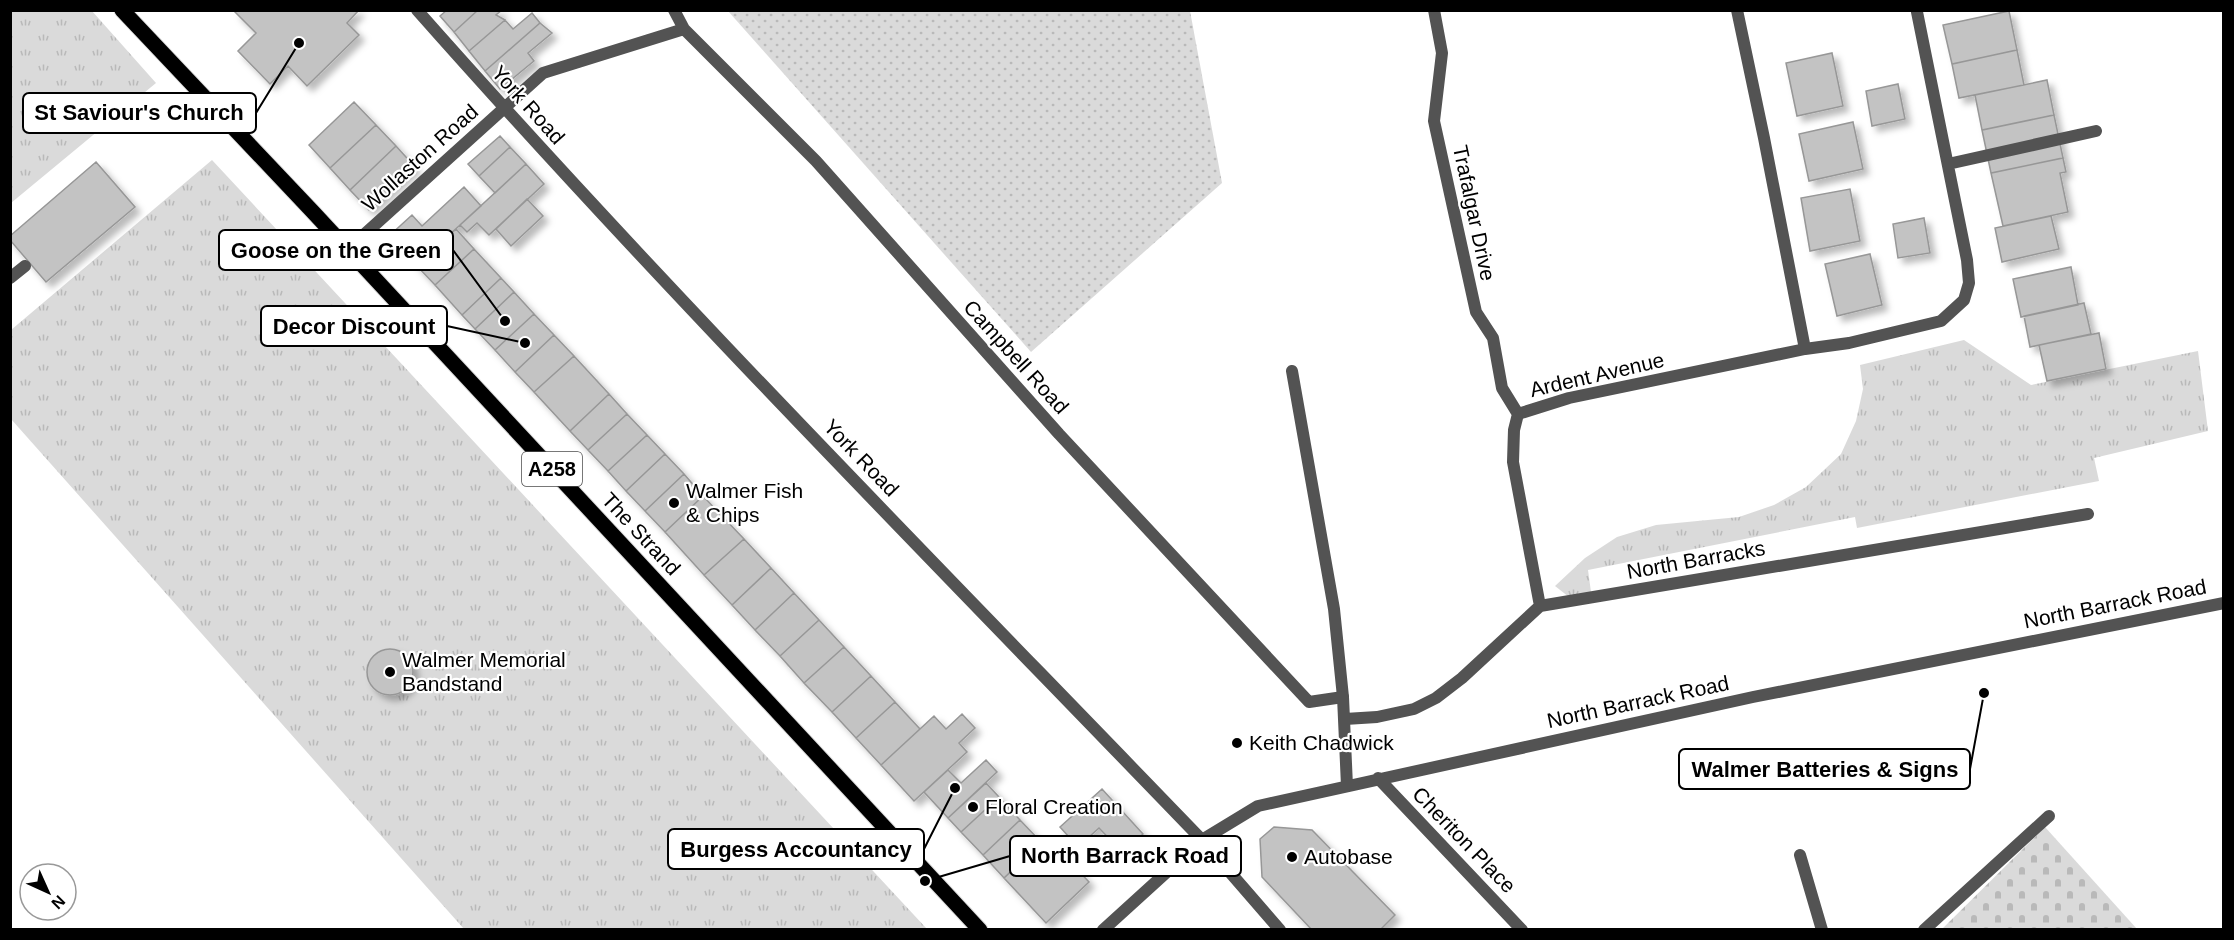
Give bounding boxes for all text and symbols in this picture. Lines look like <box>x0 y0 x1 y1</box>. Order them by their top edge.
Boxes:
street label: York Road <box>487 61 569 149</box>
callout: St Saviour's Church <box>23 93 256 133</box>
text: St Saviour's Church <box>34 100 244 125</box>
street label: Wollaston Road <box>357 100 482 216</box>
street label: Trafalgar Drive <box>1449 143 1500 283</box>
callout: Goose on the Green <box>219 230 453 270</box>
text: Goose on the Green <box>231 238 441 263</box>
street label: Campbell Road <box>959 295 1073 418</box>
callout: Decor Discount <box>261 306 447 346</box>
text: Decor Discount <box>273 314 436 339</box>
street label: Ardent Avenue <box>1527 348 1666 401</box>
street label: York Road <box>819 415 903 501</box>
road number: A258 <box>522 452 582 486</box>
place label: Walmer Fish & Chips <box>686 479 803 526</box>
street label: The Strand <box>598 488 685 579</box>
marker: Walmer Fish & Chips <box>667 496 681 510</box>
street label: North Barracks <box>1625 536 1767 583</box>
street label: North Barrack Road <box>2022 575 2208 633</box>
place label: Walmer Memorial Bandstand <box>402 648 566 695</box>
marker: Walmer Memorial Bandstand <box>383 665 397 679</box>
street label: North Barrack Road <box>1545 671 1731 732</box>
place label: Keith Chadwick <box>1249 731 1394 754</box>
marker: Keith Chadwick <box>1230 736 1244 750</box>
callout: Walmer Batteries & Signs <box>1679 749 1970 789</box>
text: Walmer Batteries & Signs <box>1692 757 1958 782</box>
street label: Cheriton Place <box>1408 782 1520 897</box>
place label: Floral Creation <box>985 795 1123 818</box>
marker: Floral Creation <box>966 800 980 814</box>
callout: Burgess Accountancy <box>668 829 924 869</box>
callout: North Barrack Road <box>1010 836 1241 876</box>
text: Burgess Accountancy <box>680 837 912 862</box>
text: North Barrack Road <box>1021 843 1229 868</box>
place label: Autobase <box>1304 845 1393 868</box>
marker: Autobase <box>1285 850 1299 864</box>
north arrow <box>18 862 78 922</box>
text: N <box>48 892 68 912</box>

